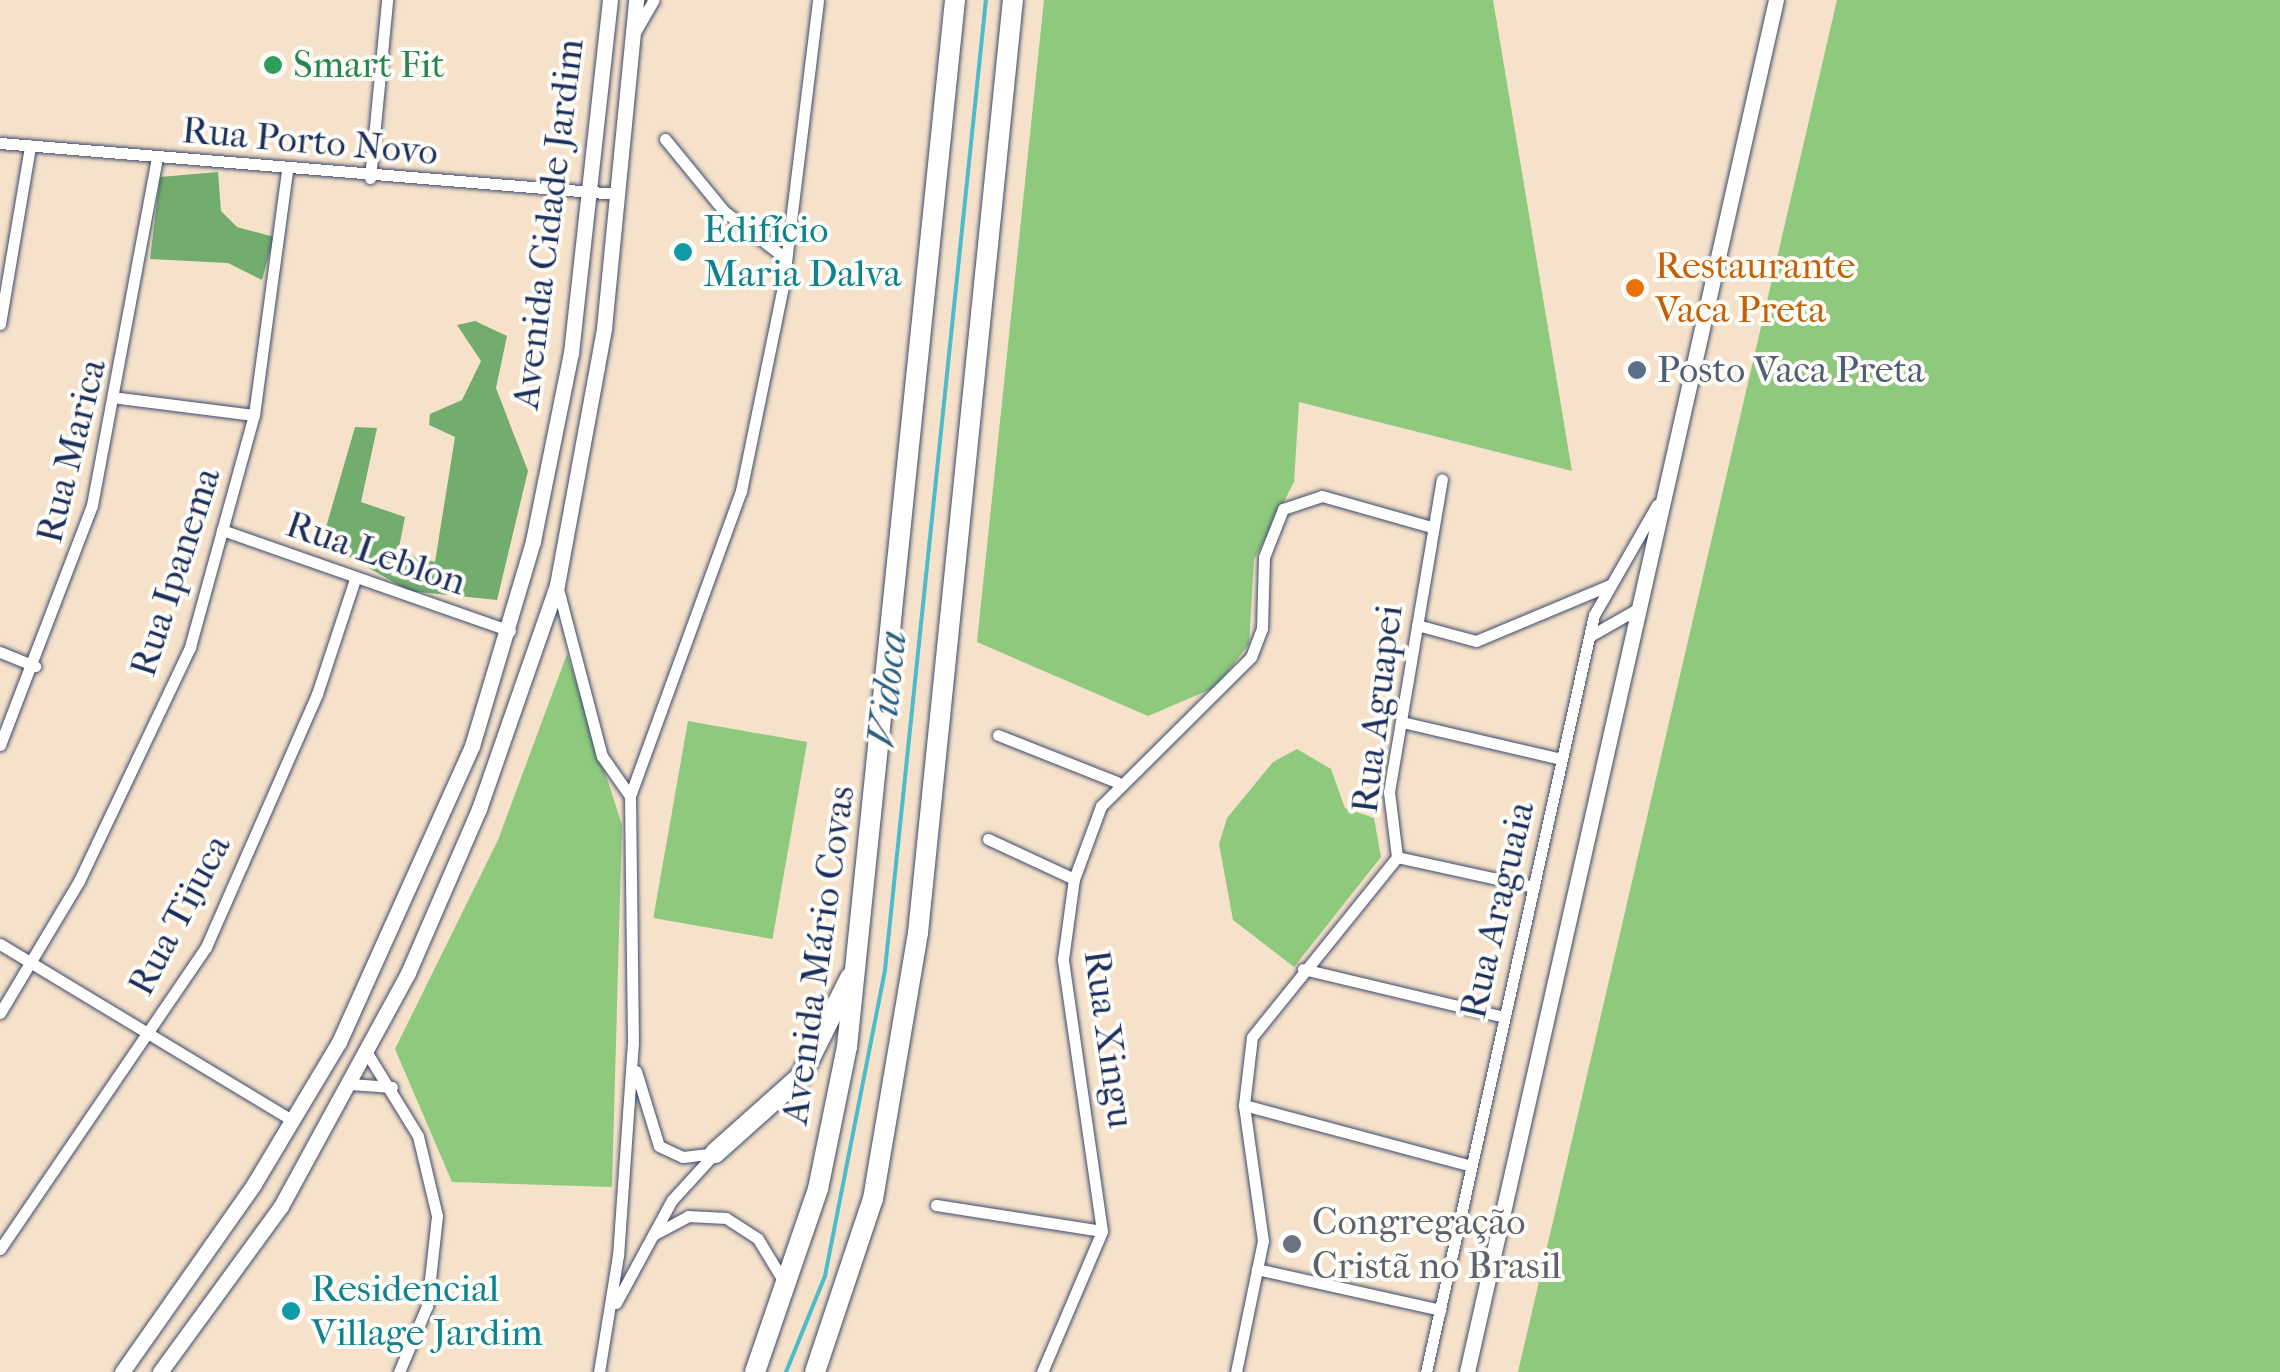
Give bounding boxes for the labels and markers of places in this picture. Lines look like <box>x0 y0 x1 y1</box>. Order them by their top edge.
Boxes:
place label: Smart Fit <box>293 42 445 88</box>
marker: Smart Fit <box>262 54 284 76</box>
place label: Edifício Maria Dalva <box>703 207 901 296</box>
marker: Edifício Maria Dalva <box>672 241 694 263</box>
place label: Restaurante Vaca Preta <box>1655 243 1855 332</box>
marker: Restaurante Vaca Preta <box>1624 277 1646 299</box>
place label: Posto Vaca Preta <box>1657 347 1925 393</box>
marker: Posto Vaca Preta <box>1626 359 1648 381</box>
place label: Congregação Cristã no Brasil <box>1312 1199 1562 1288</box>
marker: Congregação Cristã no Brasil <box>1281 1233 1303 1255</box>
place label: Residencial Village Jardim <box>311 1266 543 1356</box>
marker: Residencial Village Jardim <box>280 1300 302 1322</box>

